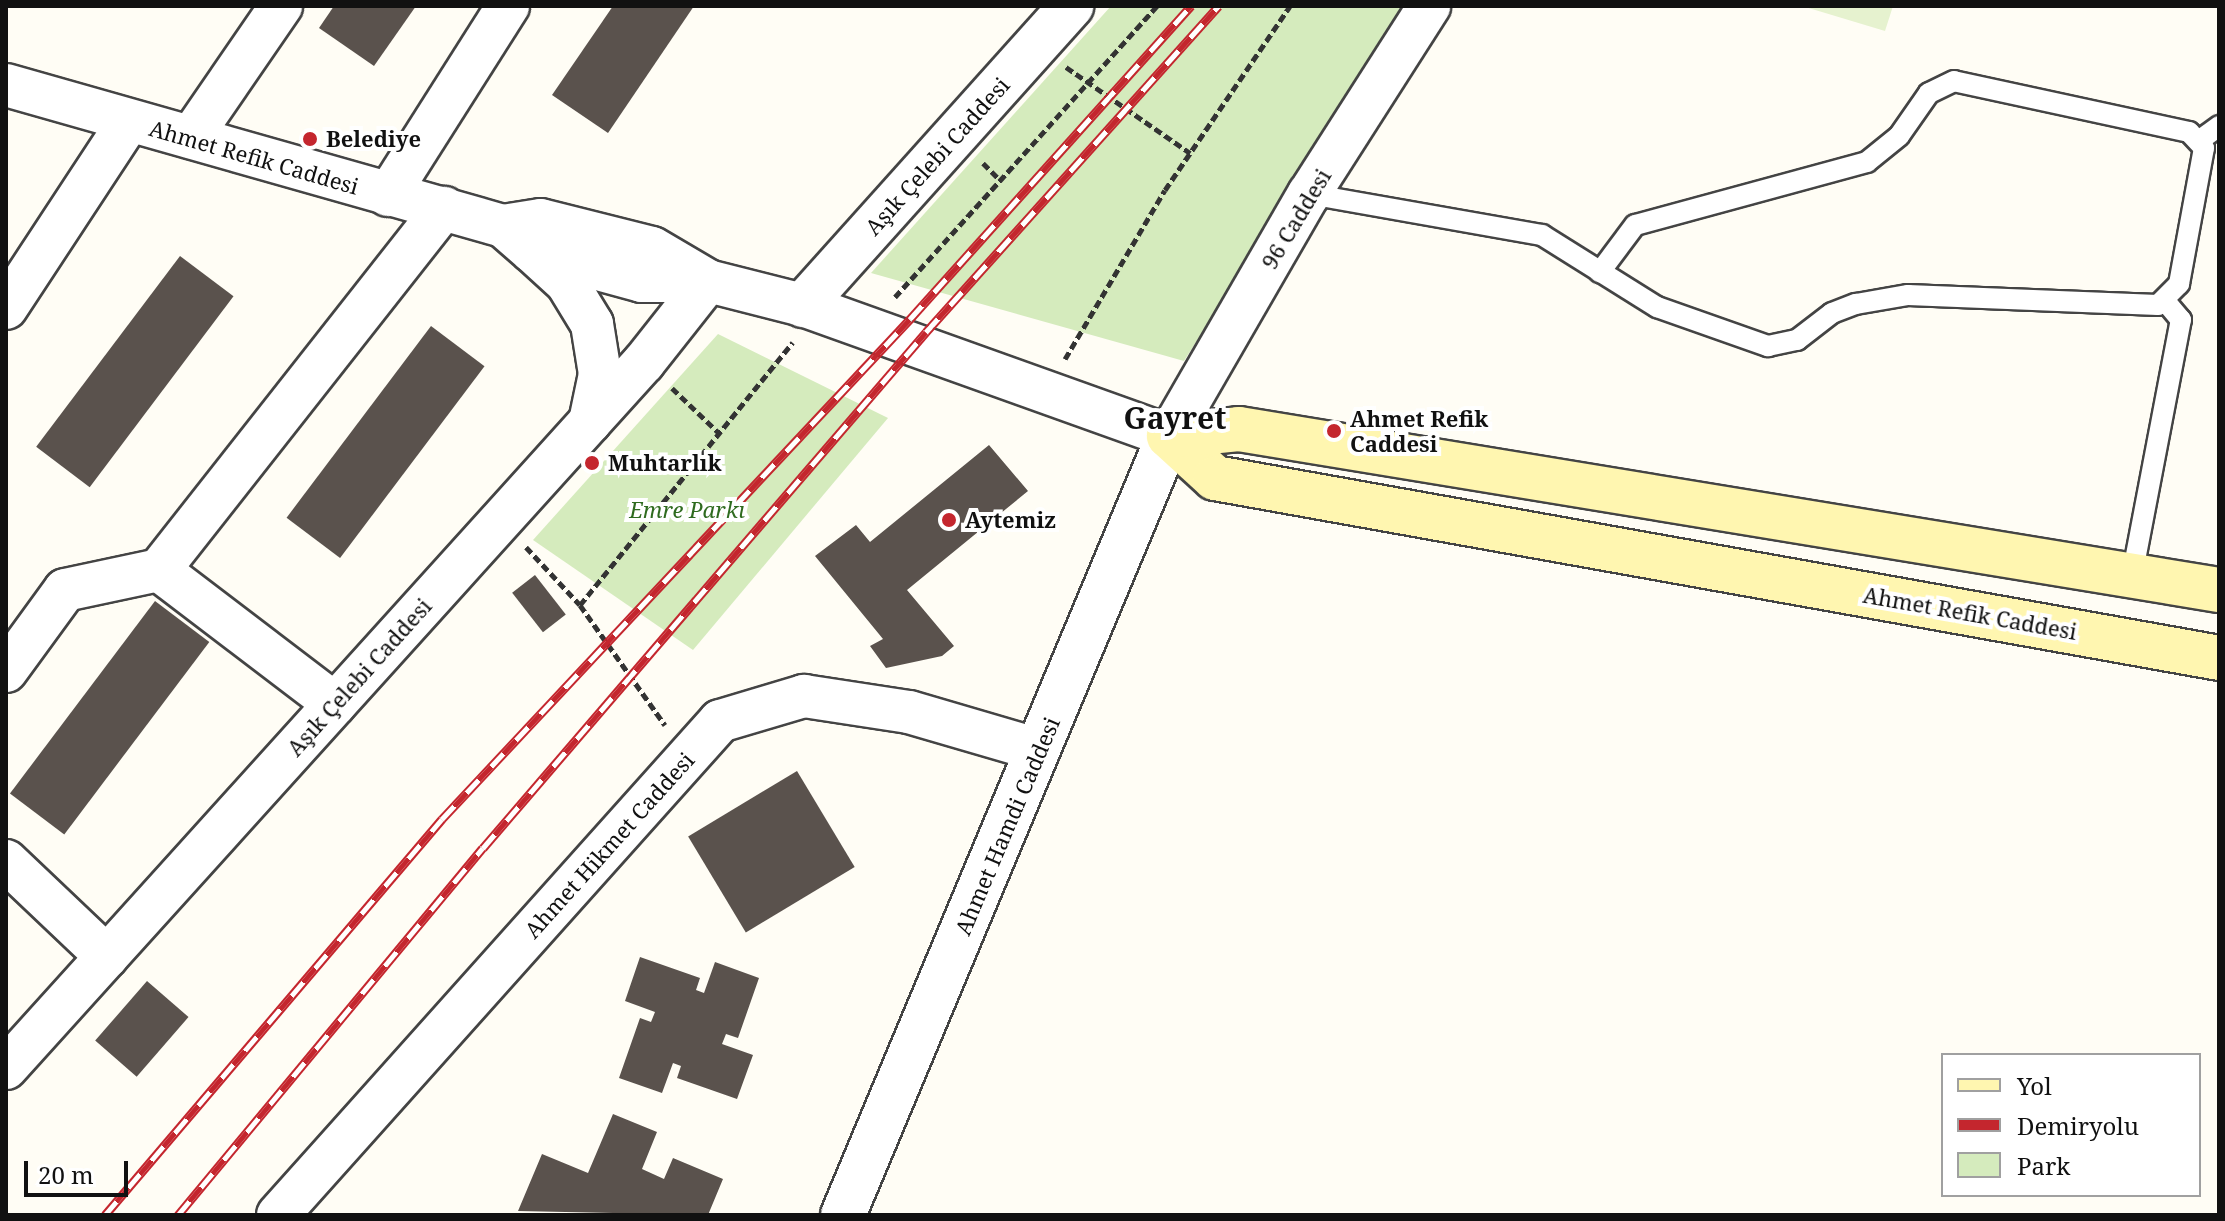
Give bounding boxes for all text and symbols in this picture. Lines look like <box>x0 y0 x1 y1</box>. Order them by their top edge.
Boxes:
street label: Aşık Çelebi Caddesi <box>859 72 1015 240</box>
street label: Ahmet Refik Caddesi <box>146 114 362 200</box>
place label: Belediye <box>326 126 421 152</box>
marker: Belediye <box>301 130 319 148</box>
street label: 96 Caddesi <box>1256 164 1336 274</box>
district label: Gayret <box>1124 400 1226 436</box>
place label: Ahmet Refik Caddesi <box>1350 405 1488 456</box>
marker: Ahmet Refik Caddesi <box>1325 422 1343 440</box>
place label: Muhtarlık <box>608 450 721 476</box>
marker: Muhtarlık <box>583 454 601 472</box>
park label: Emre Parkı <box>629 497 745 523</box>
place label: Aytemiz <box>965 507 1056 533</box>
marker: Aytemiz <box>940 511 958 529</box>
street label: Ahmet Refik Caddesi <box>1861 581 2079 645</box>
street label: Aşık Çelebi Caddesi <box>281 593 437 761</box>
street label: Ahmet Hamdi Caddesi <box>949 713 1065 939</box>
street label: Ahmet Hikmet Caddesi <box>519 747 699 943</box>
legend <box>1941 1053 2201 1197</box>
text: Yol <box>2017 1069 2052 1102</box>
text: Demiryolu <box>2017 1109 2139 1142</box>
scale bar <box>28 1145 132 1195</box>
text: Park <box>2017 1149 2070 1182</box>
text: 20 m <box>38 1158 94 1191</box>

